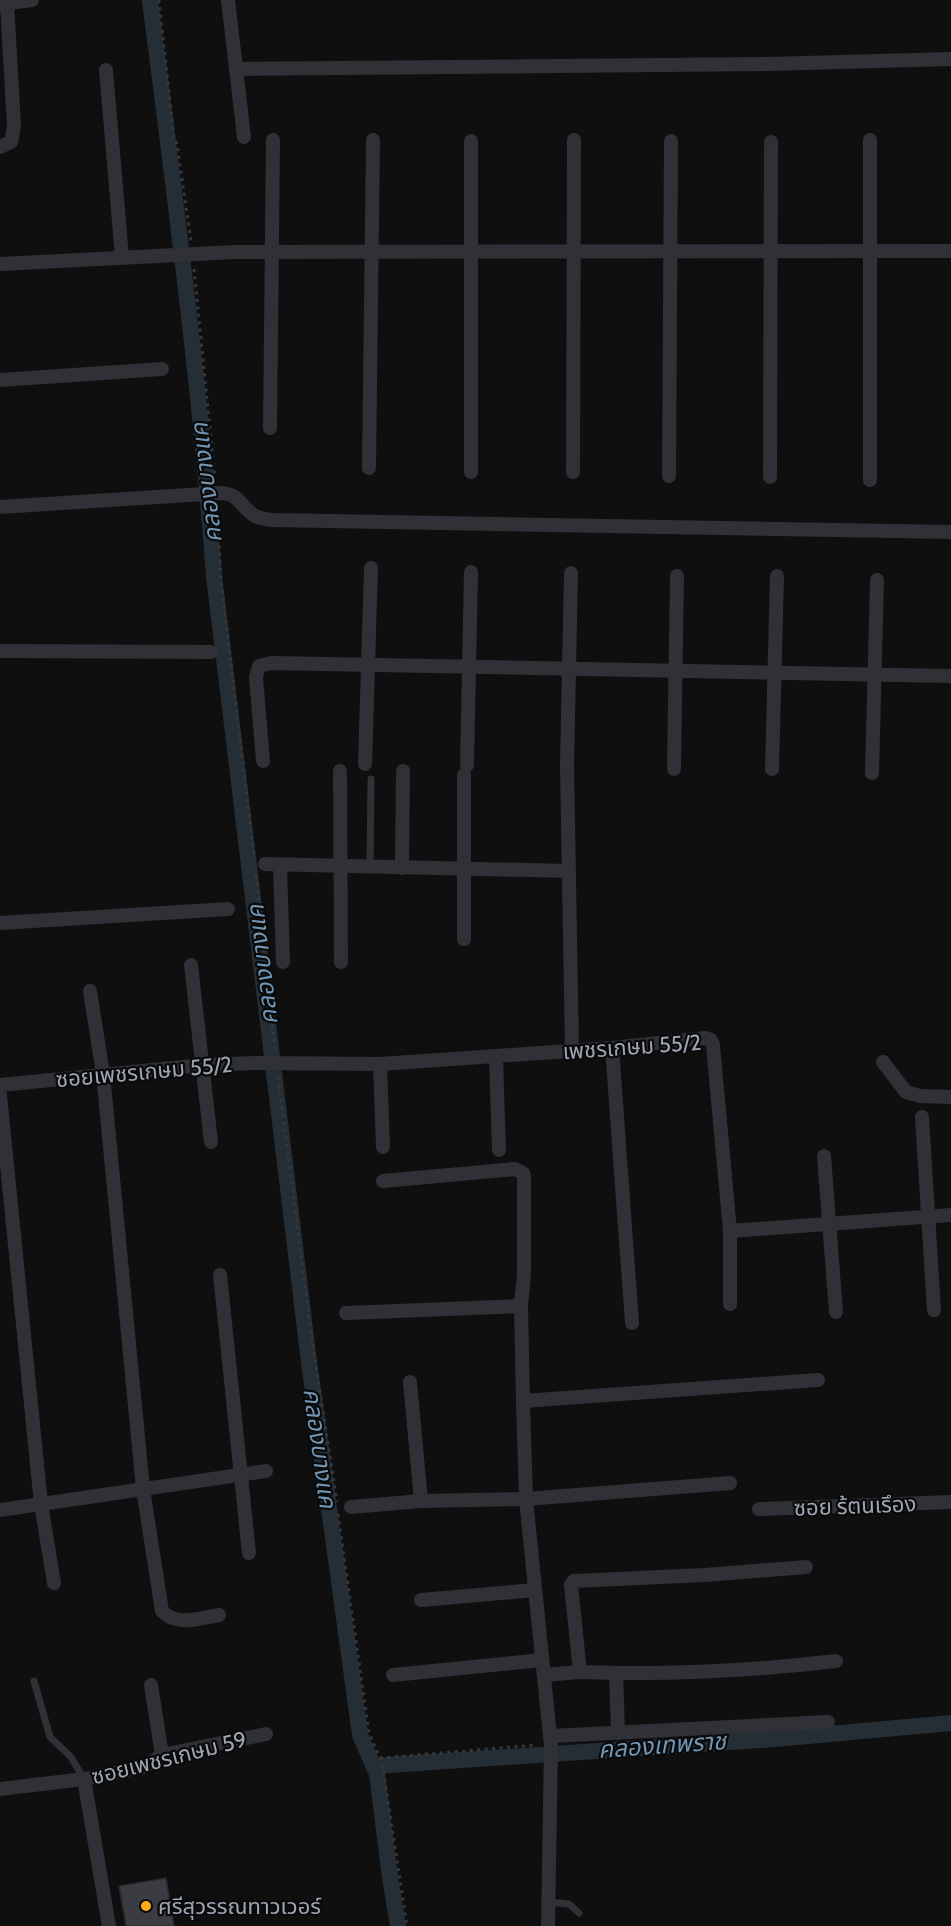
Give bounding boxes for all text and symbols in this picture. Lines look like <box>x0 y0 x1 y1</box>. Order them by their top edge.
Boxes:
water label: คลองบางแค <box>184 420 228 545</box>
water label: คลองบางแค <box>240 902 284 1027</box>
street label: เพชรเกษม 55/2 <box>562 1029 702 1065</box>
street label: ซอยเพชรเกษม 55/2 <box>55 1051 233 1093</box>
water label: คลองบางแค <box>297 1386 343 1511</box>
street label: ซอย ร้ตนเรึอง <box>793 1490 917 1522</box>
street label: ซอยเพชรเกษม 59 <box>89 1726 249 1790</box>
water label: คลองเทพราช <box>597 1726 729 1764</box>
place label: ศรีสุวรรณทาวเวอร์ <box>158 1893 322 1920</box>
marker: ศรีสุวรรณทาวเวอร์ <box>139 1899 153 1913</box>

